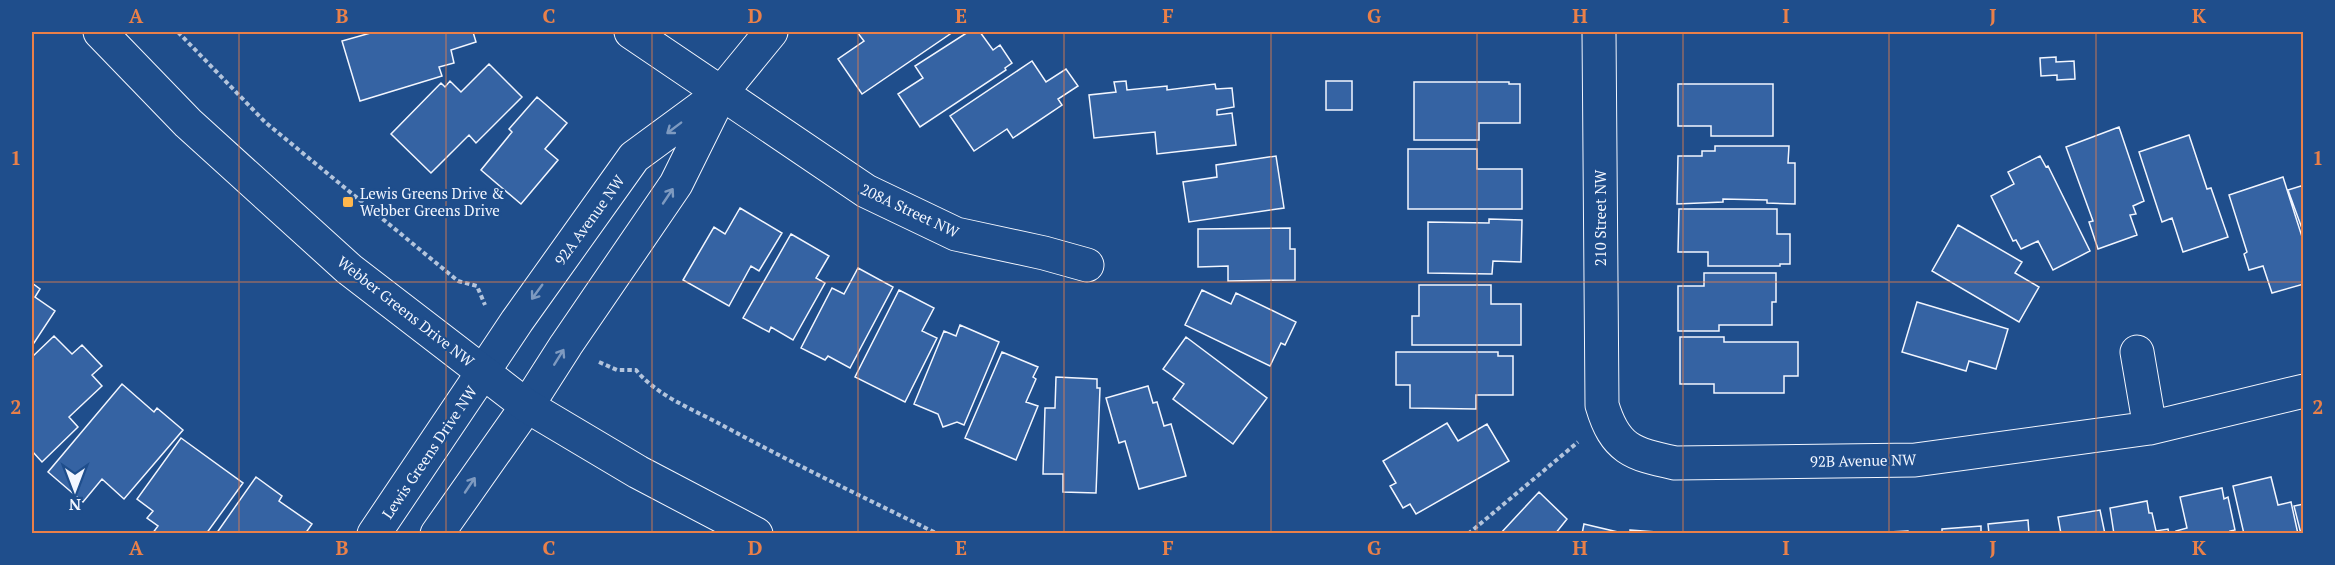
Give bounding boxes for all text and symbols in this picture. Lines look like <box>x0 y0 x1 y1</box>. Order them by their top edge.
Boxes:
text: A <box>129 2 144 29</box>
text: B <box>336 2 349 29</box>
text: C <box>542 2 556 29</box>
text: D <box>748 2 762 29</box>
text: E <box>955 2 967 29</box>
text: F <box>1162 2 1174 29</box>
text: G <box>1367 2 1381 29</box>
text: H <box>1572 2 1588 29</box>
text: I <box>1782 2 1790 29</box>
text: J <box>1989 2 1997 29</box>
text: K <box>2192 2 2207 29</box>
one-way arrow <box>667 121 683 134</box>
text: 1 <box>10 144 22 171</box>
text: 1 <box>2312 144 2324 171</box>
street label: 210 Street NW <box>1590 169 1610 266</box>
street label: 92A Avenue NW <box>549 170 629 269</box>
street label: 208A Street NW <box>858 178 963 242</box>
place label: Lewis Greens Drive & Webber Greens Drive <box>360 183 504 220</box>
one-way arrow <box>662 188 674 204</box>
marker: Lewis Greens Drive & Webber Greens Drive <box>341 195 355 209</box>
street label: Webber Greens Drive NW <box>333 251 479 371</box>
one-way arrow <box>531 284 543 300</box>
one-way arrow <box>553 349 565 366</box>
street label: Lewis Greens Drive NW <box>377 381 481 522</box>
text: 2 <box>10 393 22 420</box>
text: 2 <box>2312 393 2324 420</box>
street label: 92B Avenue NW <box>1810 449 1917 471</box>
north arrow <box>45 460 105 520</box>
one-way arrow <box>464 478 476 494</box>
text: N <box>69 494 81 516</box>
text: A <box>129 534 144 561</box>
text: B <box>336 534 349 561</box>
text: C <box>542 534 556 561</box>
text: D <box>748 534 762 561</box>
text: E <box>955 534 967 561</box>
text: F <box>1162 534 1174 561</box>
text: G <box>1367 534 1381 561</box>
text: H <box>1572 534 1588 561</box>
text: I <box>1782 534 1790 561</box>
text: J <box>1989 534 1997 561</box>
text: K <box>2192 534 2207 561</box>

